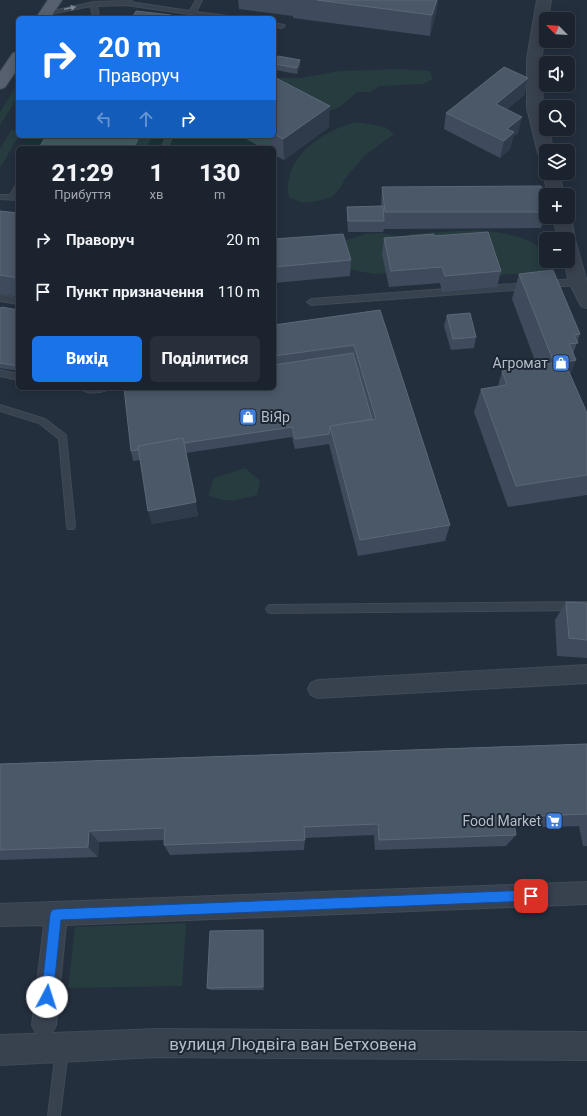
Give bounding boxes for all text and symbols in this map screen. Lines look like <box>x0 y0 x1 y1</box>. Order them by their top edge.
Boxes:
one-way arrow <box>64 5 76 11</box>
north arrow <box>539 12 575 48</box>
map controls <box>539 12 575 268</box>
text: 20 m <box>98 31 161 64</box>
icon: right <box>32 32 84 84</box>
button: sound <box>539 56 575 92</box>
text: Праворуч <box>98 65 180 86</box>
button: search <box>539 100 575 136</box>
icon: left <box>93 108 115 130</box>
icon: ahead <box>135 108 157 130</box>
icon: right <box>177 108 199 130</box>
button: layers <box>539 144 575 180</box>
text: 21:29 <box>52 159 114 187</box>
text: 1 <box>149 159 163 187</box>
text: 130 <box>199 159 240 187</box>
text: Прибуття <box>54 187 111 202</box>
text: хв <box>149 187 163 202</box>
text: m <box>214 187 225 202</box>
button: + <box>539 188 575 224</box>
icon: right <box>32 229 54 251</box>
text: Праворуч <box>66 231 134 249</box>
text: 20 m <box>226 231 260 249</box>
button: − <box>539 232 575 268</box>
icon: arrive <box>32 281 54 303</box>
text: Пункт призначення <box>66 283 204 301</box>
text: 110 m <box>218 283 260 301</box>
button: Вихід <box>32 336 142 382</box>
button: Поділитися <box>150 336 260 382</box>
shop icon: Агромат <box>551 353 571 373</box>
place label: Агромат <box>493 355 548 371</box>
shop icon: ВіЯр <box>238 407 258 427</box>
place label: ВіЯр <box>261 409 290 425</box>
supermarket icon: Food Market <box>544 811 564 831</box>
place label: Food Market <box>463 813 541 829</box>
pin <box>514 879 548 913</box>
icon: arrive <box>520 885 542 907</box>
position arrow <box>26 976 68 1018</box>
street label: вулиця Людвіга ван Бетховена <box>169 1034 417 1054</box>

